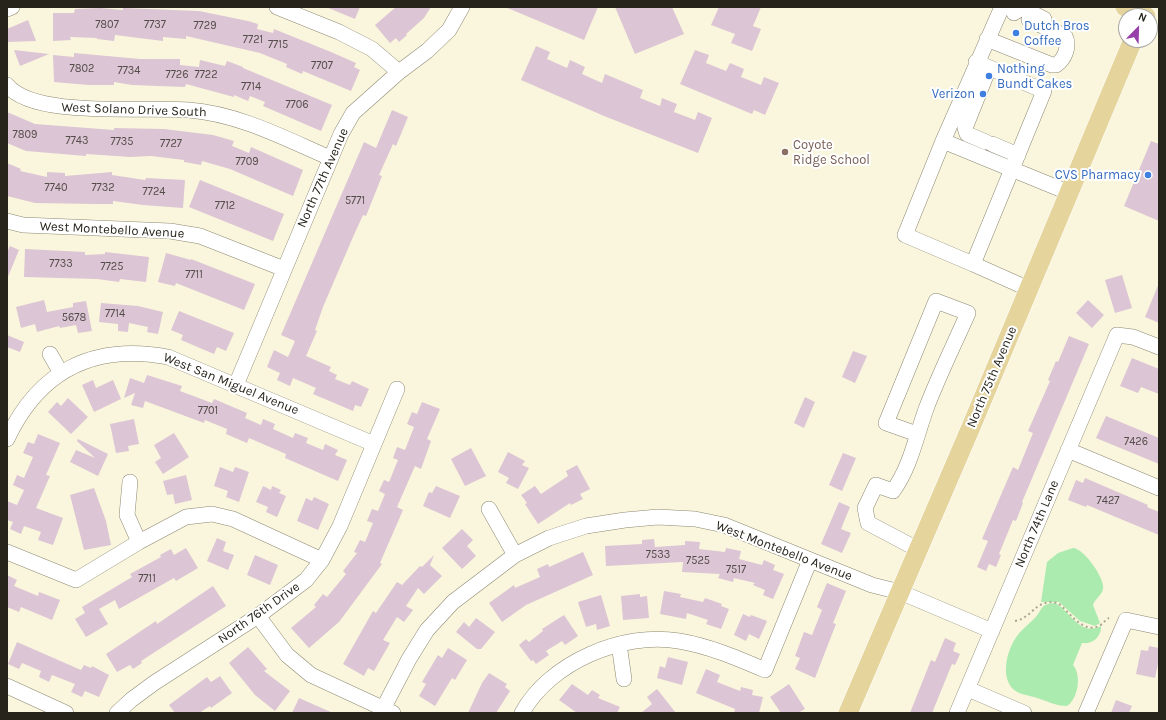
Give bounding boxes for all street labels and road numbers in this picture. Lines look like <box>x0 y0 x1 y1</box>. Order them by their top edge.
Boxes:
street label: West Solano Drive South <box>61 100 207 120</box>
street label: North 77th Avenue <box>294 126 352 230</box>
street label: West Montebello Avenue <box>39 218 185 242</box>
street label: North 75th Avenue <box>964 324 1020 430</box>
street label: West San Miguel Avenue <box>161 350 301 418</box>
street label: North 74th Lane <box>1012 478 1062 570</box>
street label: West Montebello Avenue <box>714 518 854 584</box>
street label: North 76th Drive <box>215 579 303 647</box>

